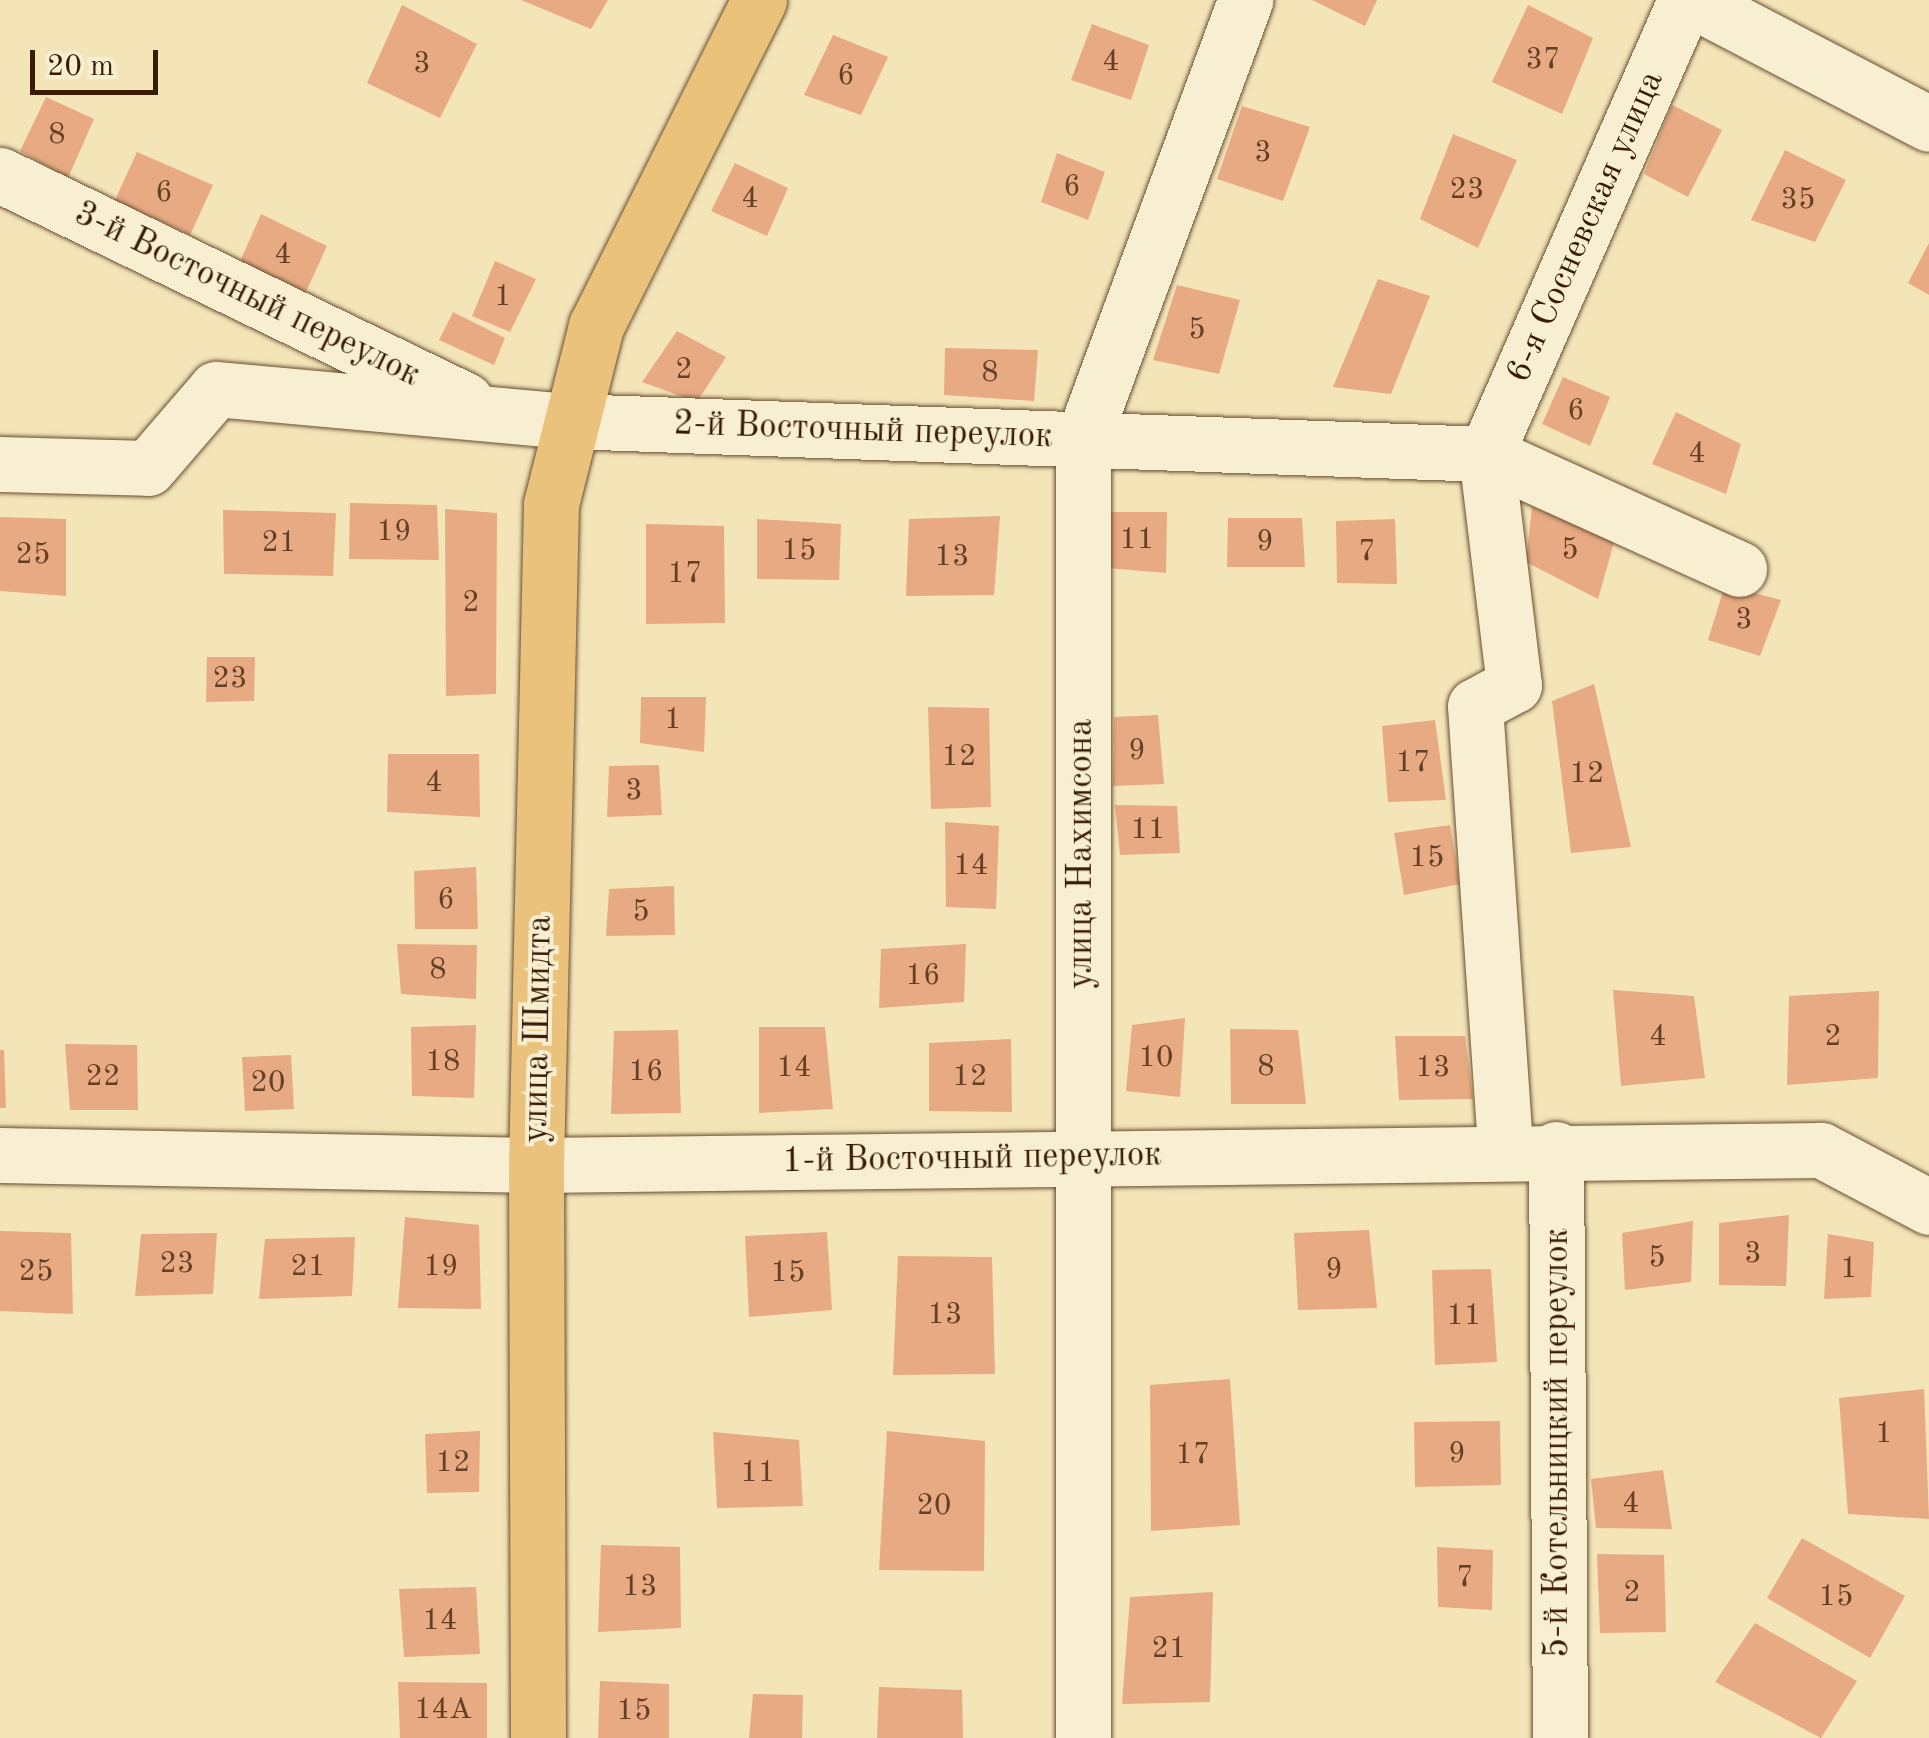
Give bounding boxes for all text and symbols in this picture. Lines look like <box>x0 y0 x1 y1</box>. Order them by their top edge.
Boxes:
scale bar <box>35 30 162 92</box>
house number: 37 <box>1526 42 1560 78</box>
house number: 4 <box>1102 44 1120 80</box>
house number: 3 <box>413 46 431 82</box>
text: 20 m <box>47 52 114 82</box>
house number: 6 <box>837 58 855 94</box>
street label: 6-я Сосневская улица <box>1498 65 1674 389</box>
house number: 8 <box>48 117 66 153</box>
house number: 3 <box>1254 135 1272 171</box>
house number: 6 <box>1063 169 1081 205</box>
house number: 23 <box>1450 172 1484 208</box>
house number: 6 <box>155 175 173 211</box>
house number: 4 <box>741 181 759 217</box>
house number: 35 <box>1781 182 1815 218</box>
street label: 3-й Восточный переулок <box>67 193 427 397</box>
house number: 4 <box>274 237 292 273</box>
house number: 1 <box>494 279 512 315</box>
house number: 5 <box>1188 312 1206 348</box>
house number: 2 <box>675 352 693 388</box>
house number: 8 <box>981 355 999 391</box>
house number: 6 <box>1567 393 1585 429</box>
street label: 2-й Восточный переулок <box>673 403 1053 459</box>
house number: 4 <box>1688 436 1706 472</box>
house number: 19 <box>377 514 411 550</box>
house number: 11 <box>1120 522 1154 558</box>
house number: 9 <box>1256 524 1274 560</box>
house number: 21 <box>262 525 296 561</box>
house number: 5 <box>1561 532 1579 568</box>
house number: 15 <box>782 533 816 569</box>
house number: 7 <box>1358 534 1376 570</box>
house number: 25 <box>16 537 50 573</box>
house number: 13 <box>935 539 969 575</box>
house number: 17 <box>668 556 702 592</box>
house number: 2 <box>462 585 480 621</box>
house number: 3 <box>1735 602 1753 638</box>
house number: 23 <box>213 661 247 697</box>
house number: 1 <box>664 702 682 738</box>
street label: улица Нахимсона <box>1061 719 1103 989</box>
house number: 9 <box>1128 733 1146 769</box>
house number: 12 <box>942 739 976 775</box>
house number: 17 <box>1396 745 1430 781</box>
house number: 12 <box>1570 756 1604 792</box>
house number: 4 <box>425 765 443 801</box>
house number: 3 <box>625 773 643 809</box>
house number: 11 <box>1131 812 1165 848</box>
house number: 15 <box>1410 840 1444 876</box>
house number: 14 <box>954 848 988 884</box>
house number: 6 <box>437 882 455 918</box>
house number: 5 <box>632 894 650 930</box>
street label: улица Шмидта <box>516 915 562 1143</box>
house number: 8 <box>429 952 447 988</box>
house number: 16 <box>906 958 940 994</box>
house number: 4 <box>1649 1019 1667 1055</box>
house number: 2 <box>1824 1019 1842 1055</box>
house number: 10 <box>1139 1040 1173 1076</box>
house number: 18 <box>426 1044 460 1080</box>
house number: 8 <box>1257 1049 1275 1085</box>
house number: 14 <box>777 1050 811 1086</box>
house number: 13 <box>1416 1050 1450 1086</box>
house number: 16 <box>629 1054 663 1090</box>
house number: 22 <box>86 1059 120 1095</box>
house number: 12 <box>953 1059 987 1095</box>
house number: 20 <box>251 1065 285 1101</box>
street label: 1-й Восточный переулок <box>782 1135 1162 1183</box>
street label: 5-й Котельницкий переулок <box>1537 1228 1579 1658</box>
house number: 3 <box>1744 1236 1762 1272</box>
house number: 5 <box>1648 1240 1666 1276</box>
house number: 23 <box>160 1246 194 1282</box>
house number: 21 <box>291 1249 325 1285</box>
house number: 19 <box>424 1249 458 1285</box>
house number: 1 <box>1840 1251 1858 1287</box>
house number: 9 <box>1325 1252 1343 1288</box>
house number: 25 <box>19 1254 53 1290</box>
house number: 15 <box>771 1255 805 1291</box>
house number: 13 <box>928 1297 962 1333</box>
house number: 11 <box>1447 1298 1481 1334</box>
house number: 1 <box>1875 1416 1893 1452</box>
house number: 9 <box>1448 1436 1466 1472</box>
house number: 17 <box>1176 1437 1210 1473</box>
house number: 12 <box>436 1445 470 1481</box>
house number: 11 <box>741 1455 775 1491</box>
house number: 4 <box>1622 1486 1640 1522</box>
house number: 20 <box>917 1488 951 1524</box>
house number: 7 <box>1456 1560 1474 1596</box>
house number: 13 <box>623 1569 657 1605</box>
house number: 2 <box>1623 1575 1641 1611</box>
house number: 15 <box>1819 1579 1853 1615</box>
house number: 14 <box>423 1603 457 1639</box>
house number: 21 <box>1152 1631 1186 1667</box>
house number: 14А <box>414 1692 472 1728</box>
house number: 15 <box>617 1693 651 1729</box>

